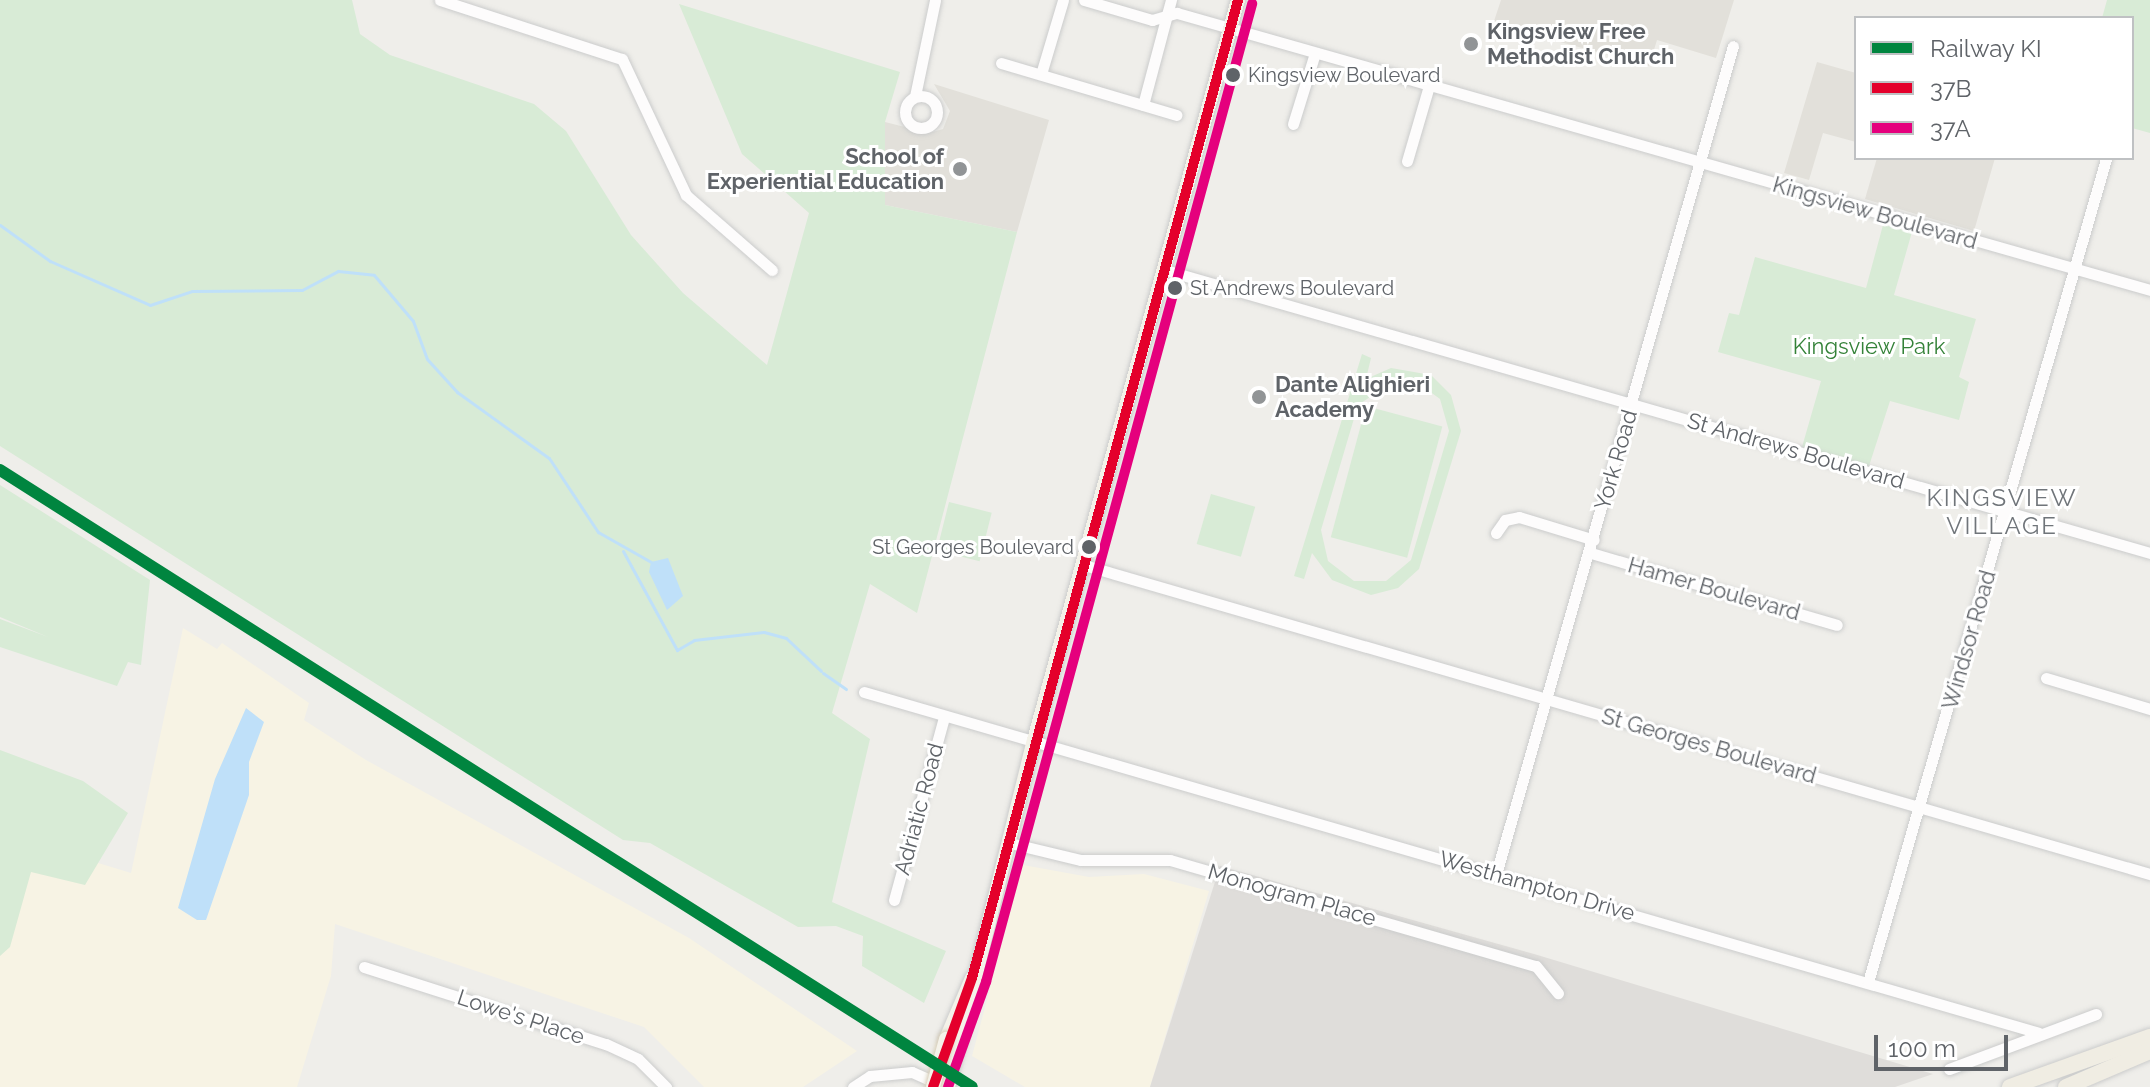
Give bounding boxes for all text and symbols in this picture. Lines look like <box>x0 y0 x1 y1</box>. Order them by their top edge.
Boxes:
legend <box>1854 16 2134 160</box>
place label: Kingsview Free Methodist Church <box>1487 18 1674 70</box>
text: Railway KI <box>1930 34 2042 63</box>
marker: Kingsview Free Methodist Church <box>1462 35 1480 53</box>
place label: Kingsview Boulevard <box>1248 63 1441 87</box>
marker: Kingsview Boulevard <box>1225 67 1241 83</box>
text: 37B <box>1930 74 1972 103</box>
text: 37A <box>1930 114 1971 143</box>
place label: School of Experiential Education <box>706 143 944 194</box>
marker: School of Experiential Education <box>951 160 969 178</box>
street label: Kingsview Boulevard <box>1769 171 1981 255</box>
place label: St Andrews Boulevard <box>1190 276 1395 300</box>
marker: St Andrews Boulevard <box>1167 280 1183 296</box>
park label: Kingsview Park <box>1792 334 1946 360</box>
place label: Dante Alighieri Academy <box>1275 371 1431 422</box>
marker: Dante Alighieri Academy <box>1250 388 1268 406</box>
street label: York Road <box>1589 407 1643 513</box>
street label: St Andrews Boulevard <box>1684 407 1908 495</box>
district label: KINGSVIEW VILLAGE <box>1926 484 2078 540</box>
place label: St Georges Boulevard <box>872 535 1074 559</box>
marker: St Georges Boulevard <box>1081 539 1097 555</box>
street label: Hamer Boulevard <box>1625 552 1803 626</box>
street label: Windsor Road <box>1936 567 2002 713</box>
street label: St Georges Boulevard <box>1599 703 1819 789</box>
street label: Adriatic Road <box>889 740 949 878</box>
street label: Westhampton Drive <box>1436 845 1638 927</box>
street label: Monogram Place <box>1205 858 1379 932</box>
street label: Lowe's Place <box>454 984 588 1050</box>
scale bar <box>1878 1019 2012 1069</box>
text: 100 m <box>1888 1034 1956 1063</box>

